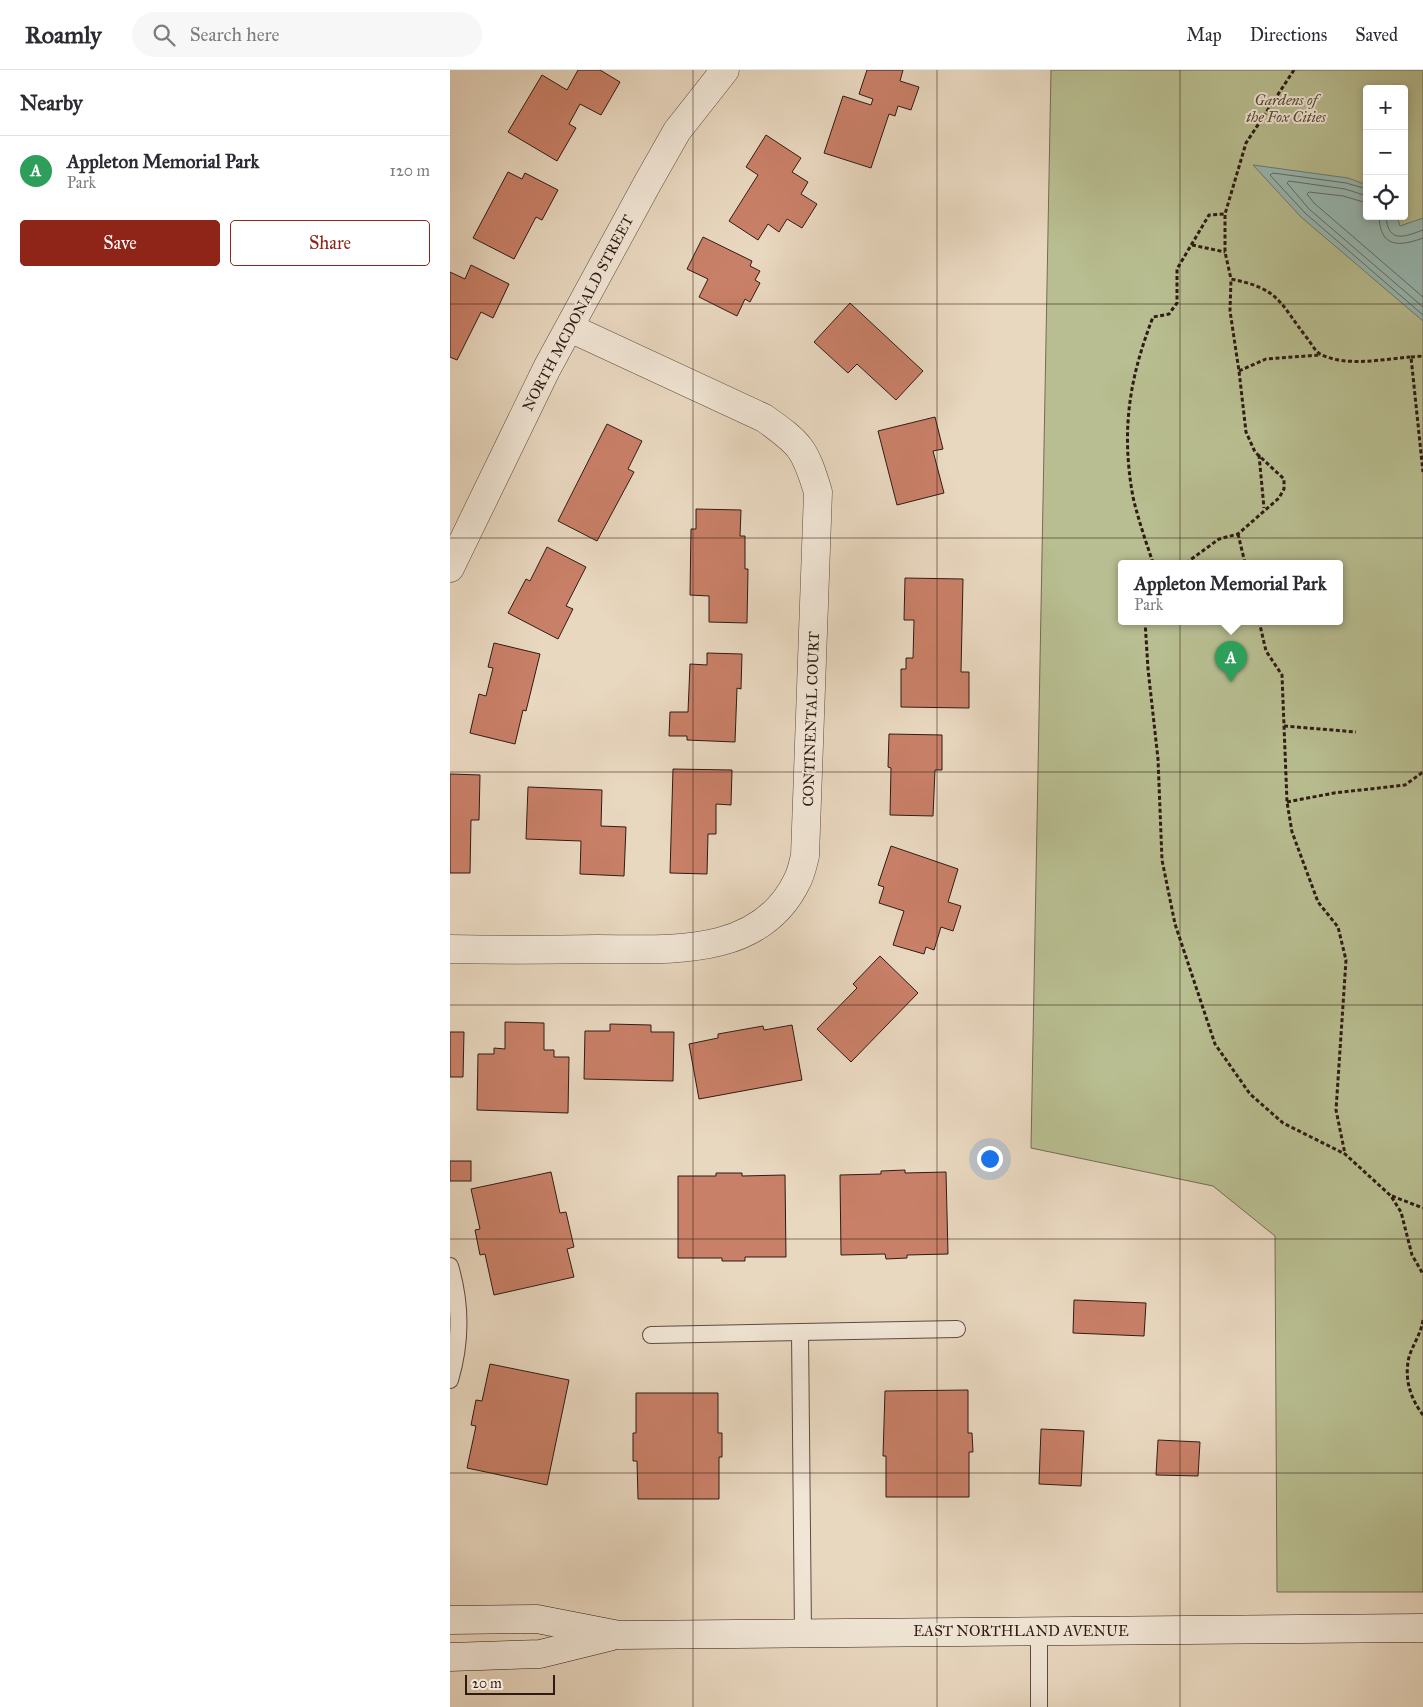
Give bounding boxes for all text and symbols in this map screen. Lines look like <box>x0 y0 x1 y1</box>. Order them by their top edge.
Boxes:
search box <box>132 12 482 57</box>
text: Roamly <box>25 20 102 50</box>
icon: search <box>150 21 178 49</box>
text: Search here <box>190 23 280 46</box>
text: Map <box>1186 24 1222 46</box>
text: Directions <box>1250 24 1327 46</box>
text: Saved <box>1355 24 1398 46</box>
map controls <box>1363 85 1408 220</box>
button: + <box>1363 85 1408 130</box>
text: Nearby <box>20 90 83 116</box>
park label: Gardens of the Fox Cities <box>1246 91 1326 126</box>
button: − <box>1363 130 1408 175</box>
text: Appleton Memorial Park <box>67 150 259 173</box>
text: A <box>31 161 41 180</box>
text: 120 m <box>390 161 430 180</box>
text: Park <box>67 173 96 192</box>
button: locate <box>1363 175 1408 220</box>
street label: NORTH MCDONALD STREET <box>519 212 637 414</box>
button: Save <box>20 220 220 266</box>
button: Share <box>230 220 430 266</box>
popup <box>1118 560 1343 625</box>
text: Appleton Memorial Park <box>1134 572 1327 595</box>
text: Park <box>1134 595 1163 614</box>
street label: CONTINENTAL COURT <box>799 631 823 807</box>
pin: A <box>1215 641 1247 682</box>
your location <box>977 1146 1003 1172</box>
street label: EAST NORTHLAND AVENUE <box>913 1622 1129 1640</box>
scale bar <box>465 1672 555 1695</box>
text: 20 m <box>472 1675 502 1692</box>

